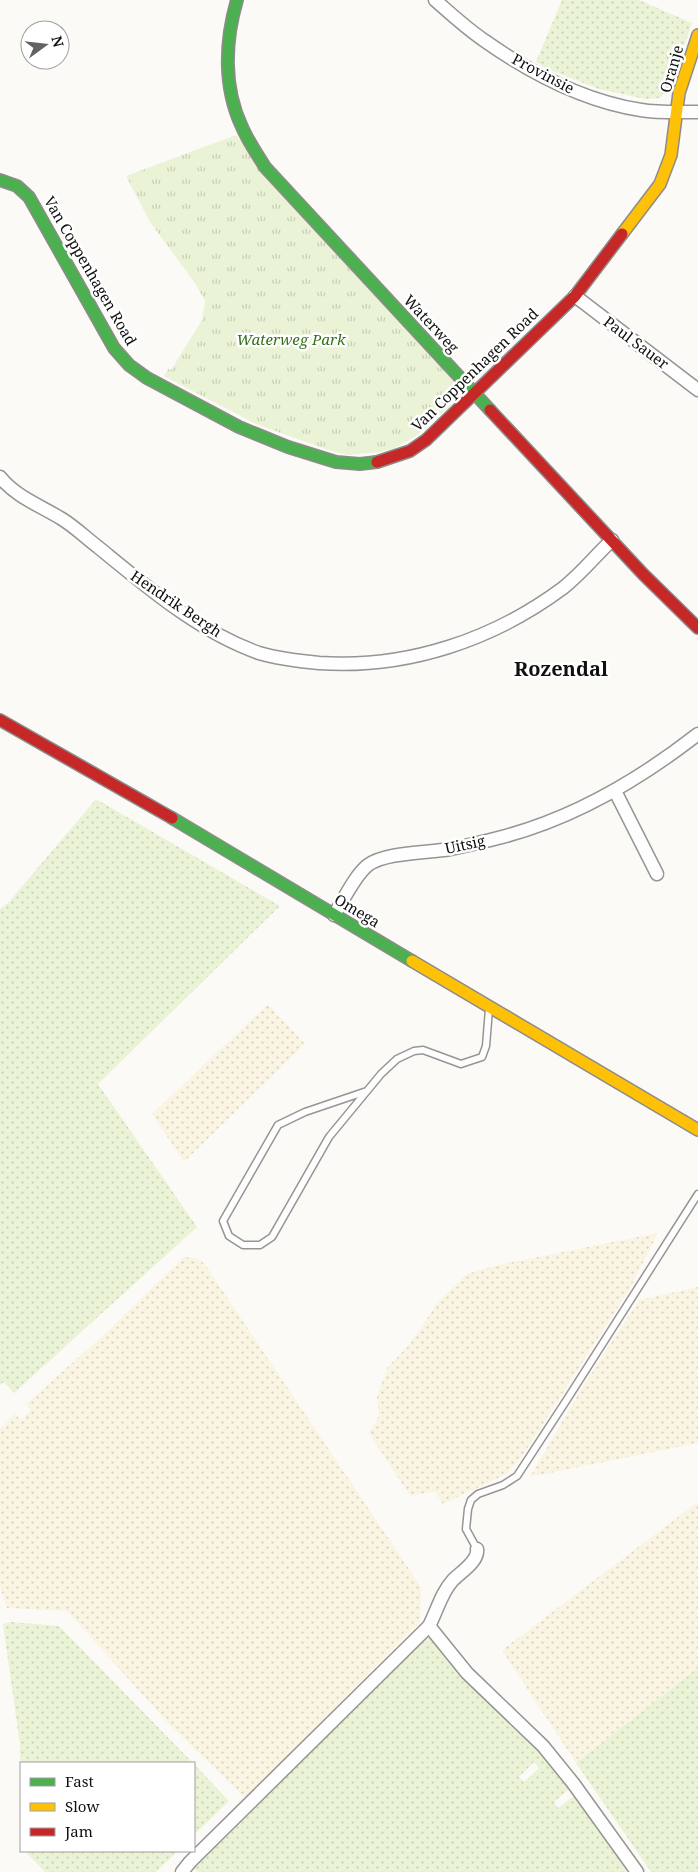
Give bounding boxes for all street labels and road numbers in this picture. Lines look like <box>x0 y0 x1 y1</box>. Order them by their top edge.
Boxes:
street label: Oranje <box>655 43 687 95</box>
street label: Provinsie <box>509 48 578 98</box>
street label: Van Coppenhagen Road <box>40 192 142 349</box>
street label: Waterweg <box>400 290 464 357</box>
street label: Van Coppenhagen Road <box>407 303 542 435</box>
street label: Paul Sauer <box>600 311 673 373</box>
street label: Hendrik Bergh <box>127 565 226 641</box>
street label: Uitsig <box>443 830 487 858</box>
street label: Omega <box>331 889 384 932</box>

